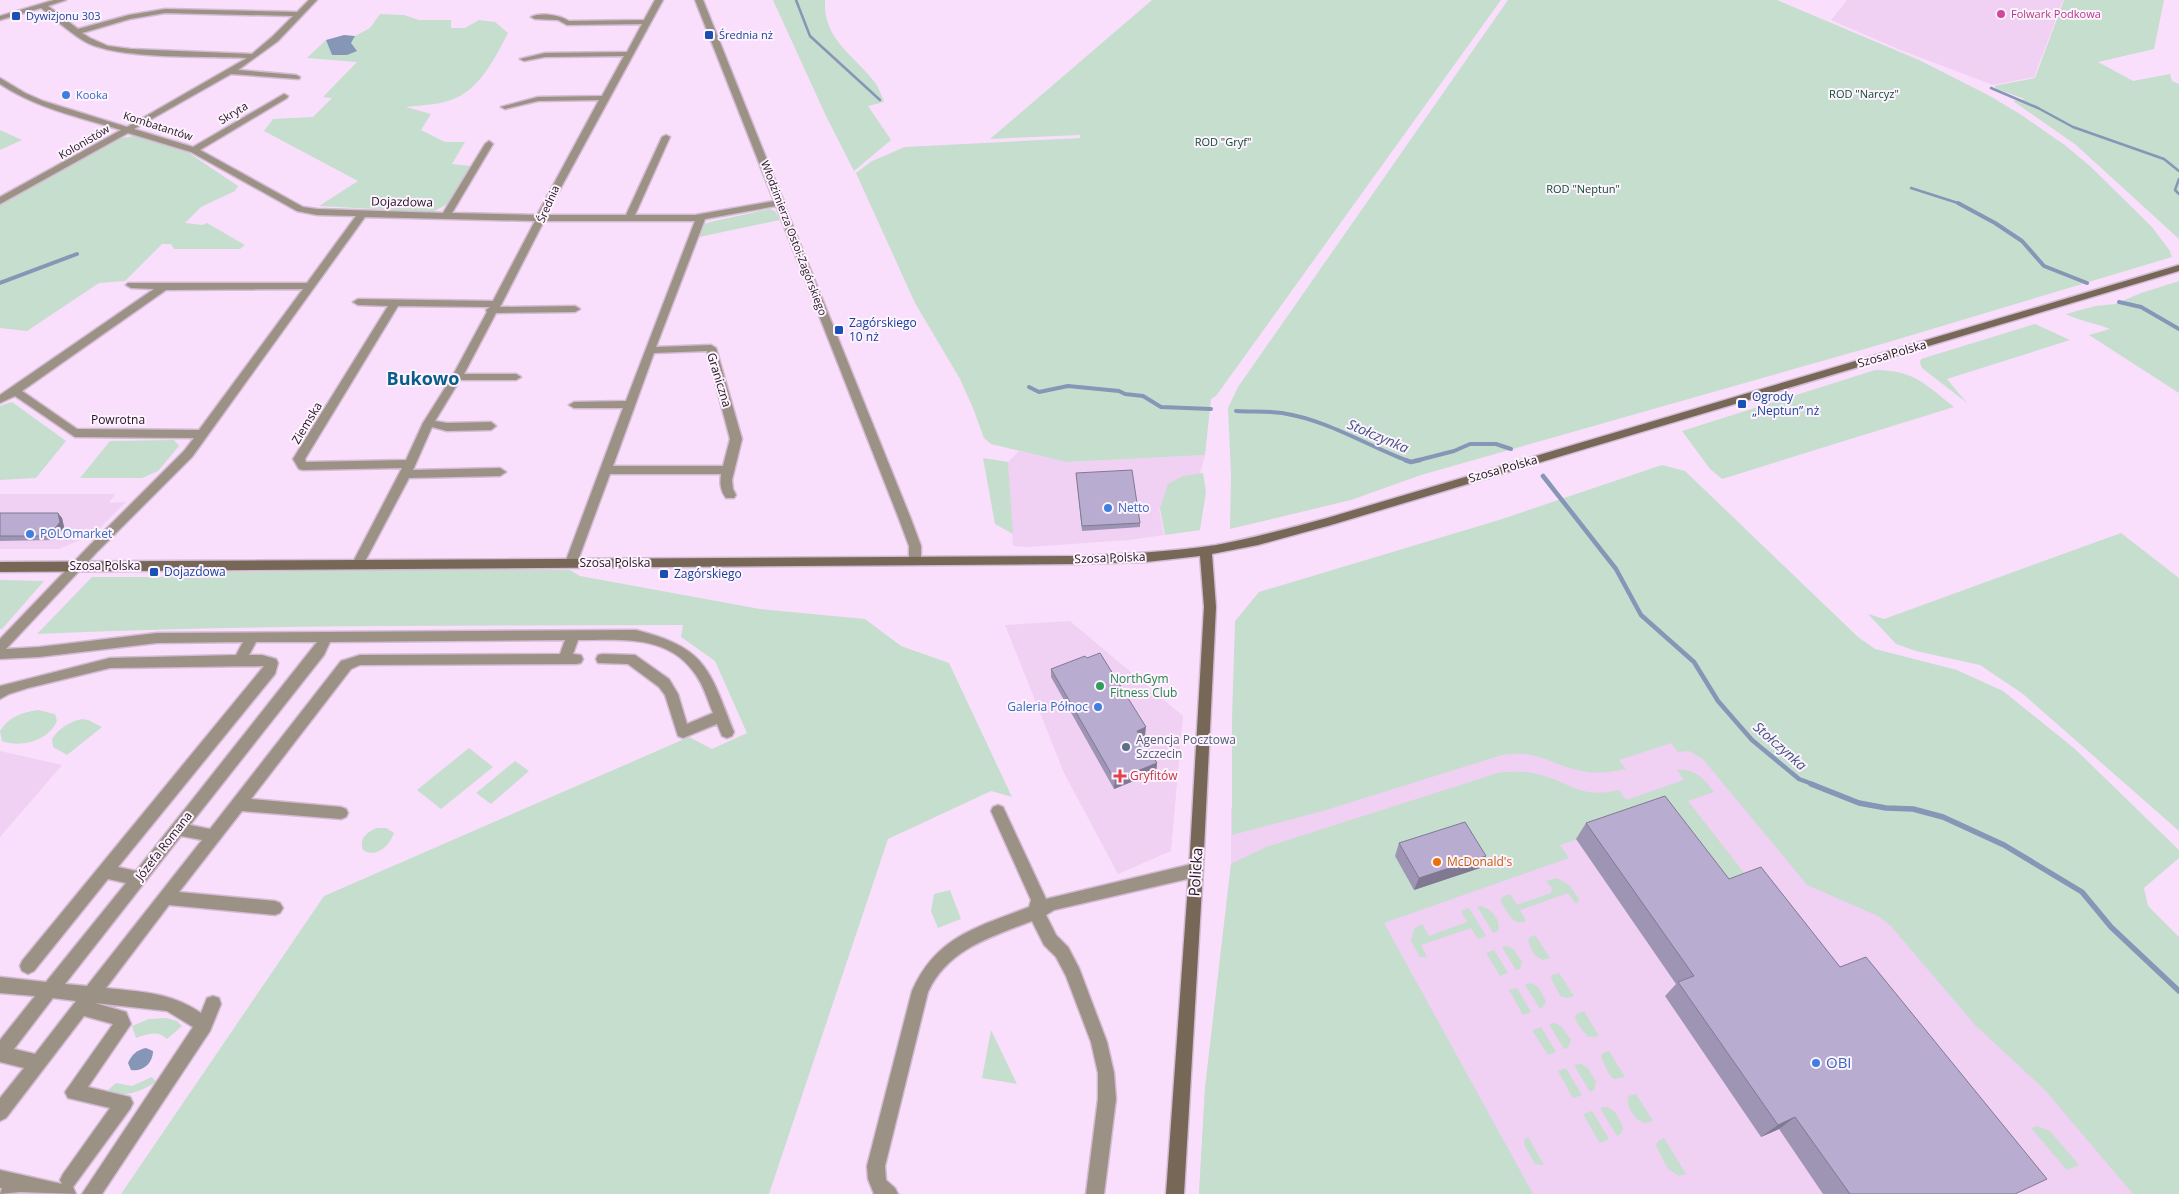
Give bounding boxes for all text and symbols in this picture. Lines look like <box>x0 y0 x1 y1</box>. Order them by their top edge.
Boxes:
place label: Folwark Podkowa <box>2011 6 2101 21</box>
place label: Dywizjonu 303 <box>26 8 101 23</box>
marker: Folwark Podkowa <box>1995 8 2007 20</box>
marker: Dywizjonu 303 <box>10 10 22 22</box>
place label: Średnia nż <box>719 27 773 42</box>
marker: Średnia nż <box>703 29 715 41</box>
park label: ROD "Narcyz" <box>1829 86 1899 101</box>
place label: Kooka <box>76 87 108 102</box>
marker: Kooka <box>60 89 72 101</box>
street label: Skryta <box>215 98 250 127</box>
street label: Kombatantów <box>121 107 195 144</box>
street label: Kolonistów <box>56 121 112 162</box>
park label: ROD "Gryf" <box>1195 134 1251 149</box>
street label: Włodzimierza Ostoi-Zagórskiego <box>758 158 831 318</box>
park label: ROD "Neptun" <box>1546 181 1620 196</box>
street label: Średnia <box>533 183 562 225</box>
street label: Dojazdowa <box>371 192 433 211</box>
place label: Zagórskiego 10 nż <box>849 314 917 345</box>
marker: Zagórskiego 10 nż <box>833 324 845 336</box>
street label: Szosa Polska <box>1855 336 1928 371</box>
street label: Graniczna <box>703 351 736 409</box>
district label: Bukowo <box>387 366 459 390</box>
place label: Ogrody „Neptun” nż <box>1752 388 1820 419</box>
street label: Ziemska <box>287 398 326 447</box>
marker: Ogrody „Neptun” nż <box>1736 398 1748 410</box>
street label: Powrotna <box>91 411 145 428</box>
water label: Stołczynka <box>1345 414 1412 457</box>
street label: Szosa Polska <box>1466 451 1539 486</box>
place label: Netto <box>1118 499 1150 516</box>
marker: Netto <box>1102 502 1114 514</box>
place label: POLOmarket <box>40 525 112 542</box>
marker: POLOmarket <box>24 528 36 540</box>
street label: Szosa Polska <box>1074 548 1146 567</box>
street label: Szosa Polska <box>579 554 651 571</box>
street label: Szosa Polska <box>69 557 141 574</box>
place label: Dojazdowa <box>164 563 226 580</box>
place label: Zagórskiego <box>674 565 742 582</box>
marker: Dojazdowa <box>148 566 160 578</box>
marker: Zagórskiego <box>658 568 670 580</box>
place label: NorthGym Fitness Club <box>1110 670 1177 701</box>
marker: NorthGym Fitness Club <box>1094 680 1106 692</box>
place label: Galeria Północ <box>1007 698 1088 715</box>
marker: Galeria Północ <box>1092 701 1104 713</box>
water label: Stołczynka <box>1750 717 1811 774</box>
place label: Agencja Pocztowa Szczecin <box>1136 731 1236 762</box>
marker: Agencja Pocztowa Szczecin <box>1120 741 1132 753</box>
place label: Gryfitów <box>1130 767 1178 784</box>
marker: Gryfitów <box>1114 770 1126 782</box>
street label: Józefa Romana <box>131 808 196 884</box>
street label: Policka <box>1183 847 1207 897</box>
place label: McDonald's <box>1447 853 1512 870</box>
marker: McDonald's <box>1431 856 1443 868</box>
place label: OBI <box>1826 1052 1852 1072</box>
marker: OBI <box>1810 1057 1822 1069</box>

